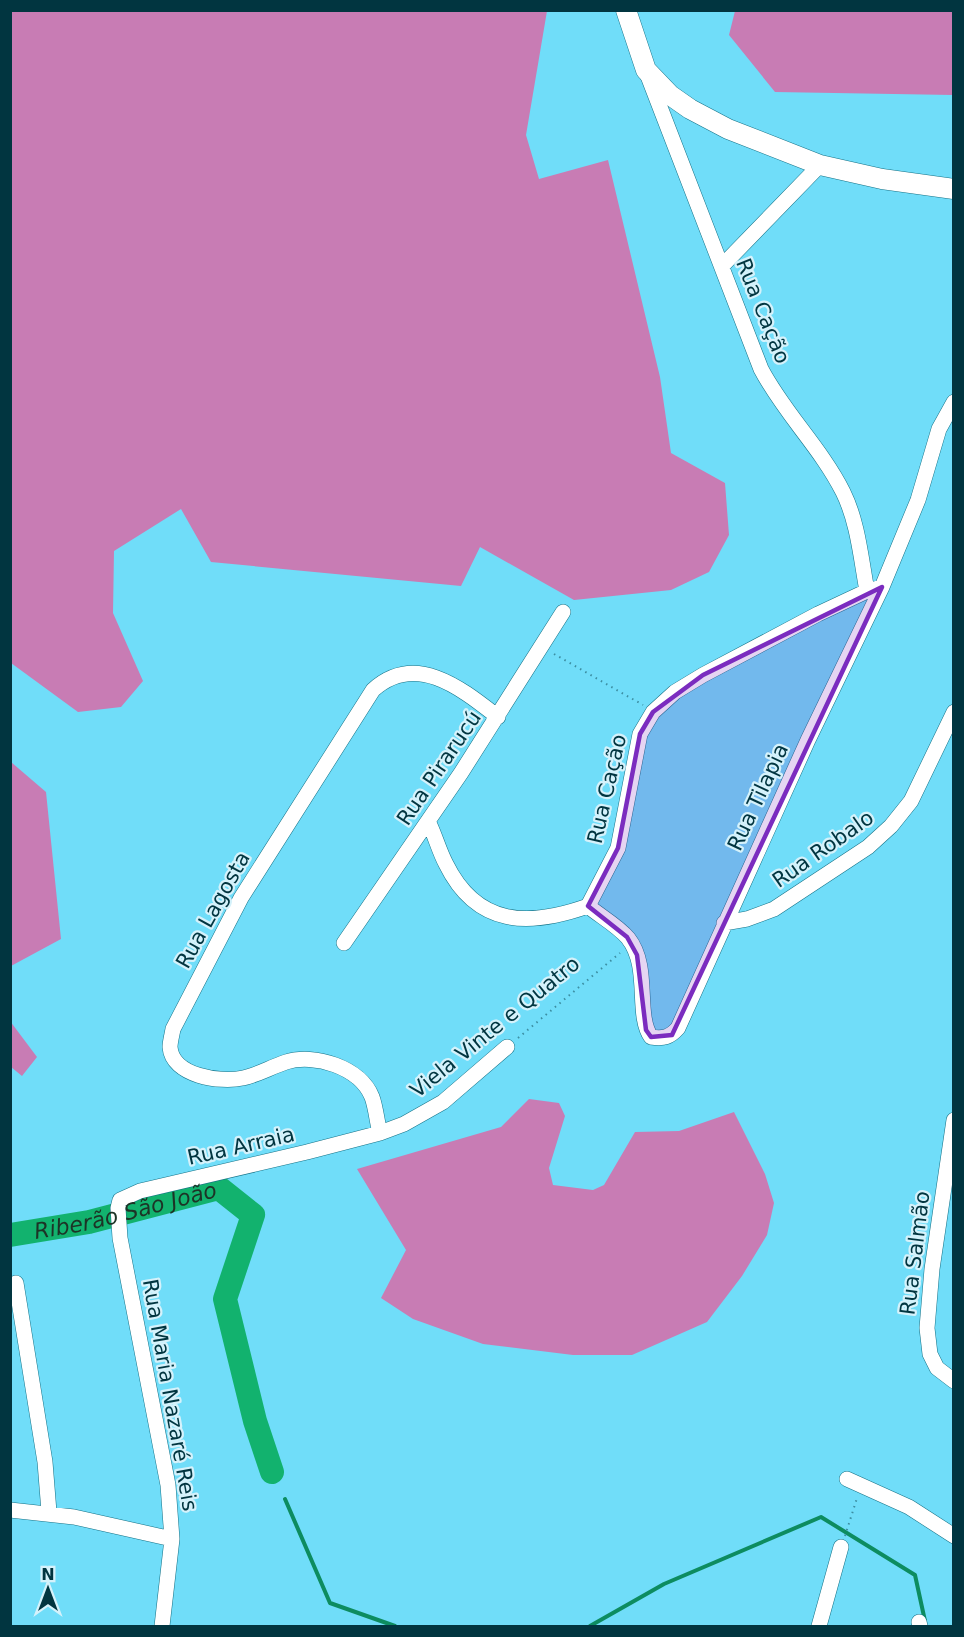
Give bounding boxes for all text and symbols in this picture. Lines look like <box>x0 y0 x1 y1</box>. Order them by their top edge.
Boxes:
street label: Rua Cação <box>731 255 795 367</box>
street label: Rua Pirarucú <box>392 706 486 830</box>
street label: Rua Cação <box>583 732 631 846</box>
street label: Rua Tilapia <box>723 740 793 854</box>
street label: Rua Robalo <box>768 805 878 893</box>
street label: Rua Lagosta <box>171 848 255 972</box>
street label: Viela Vinte e Quatro <box>406 951 584 1103</box>
street label: Rua Arraia <box>185 1122 297 1170</box>
water label: Riberão São João <box>32 1177 219 1244</box>
street label: Rua Salmão <box>895 1190 935 1316</box>
street label: Rua Maria Nazaré Reis <box>138 1277 202 1513</box>
north arrow <box>18 1559 78 1619</box>
text: N <box>41 1565 55 1584</box>

